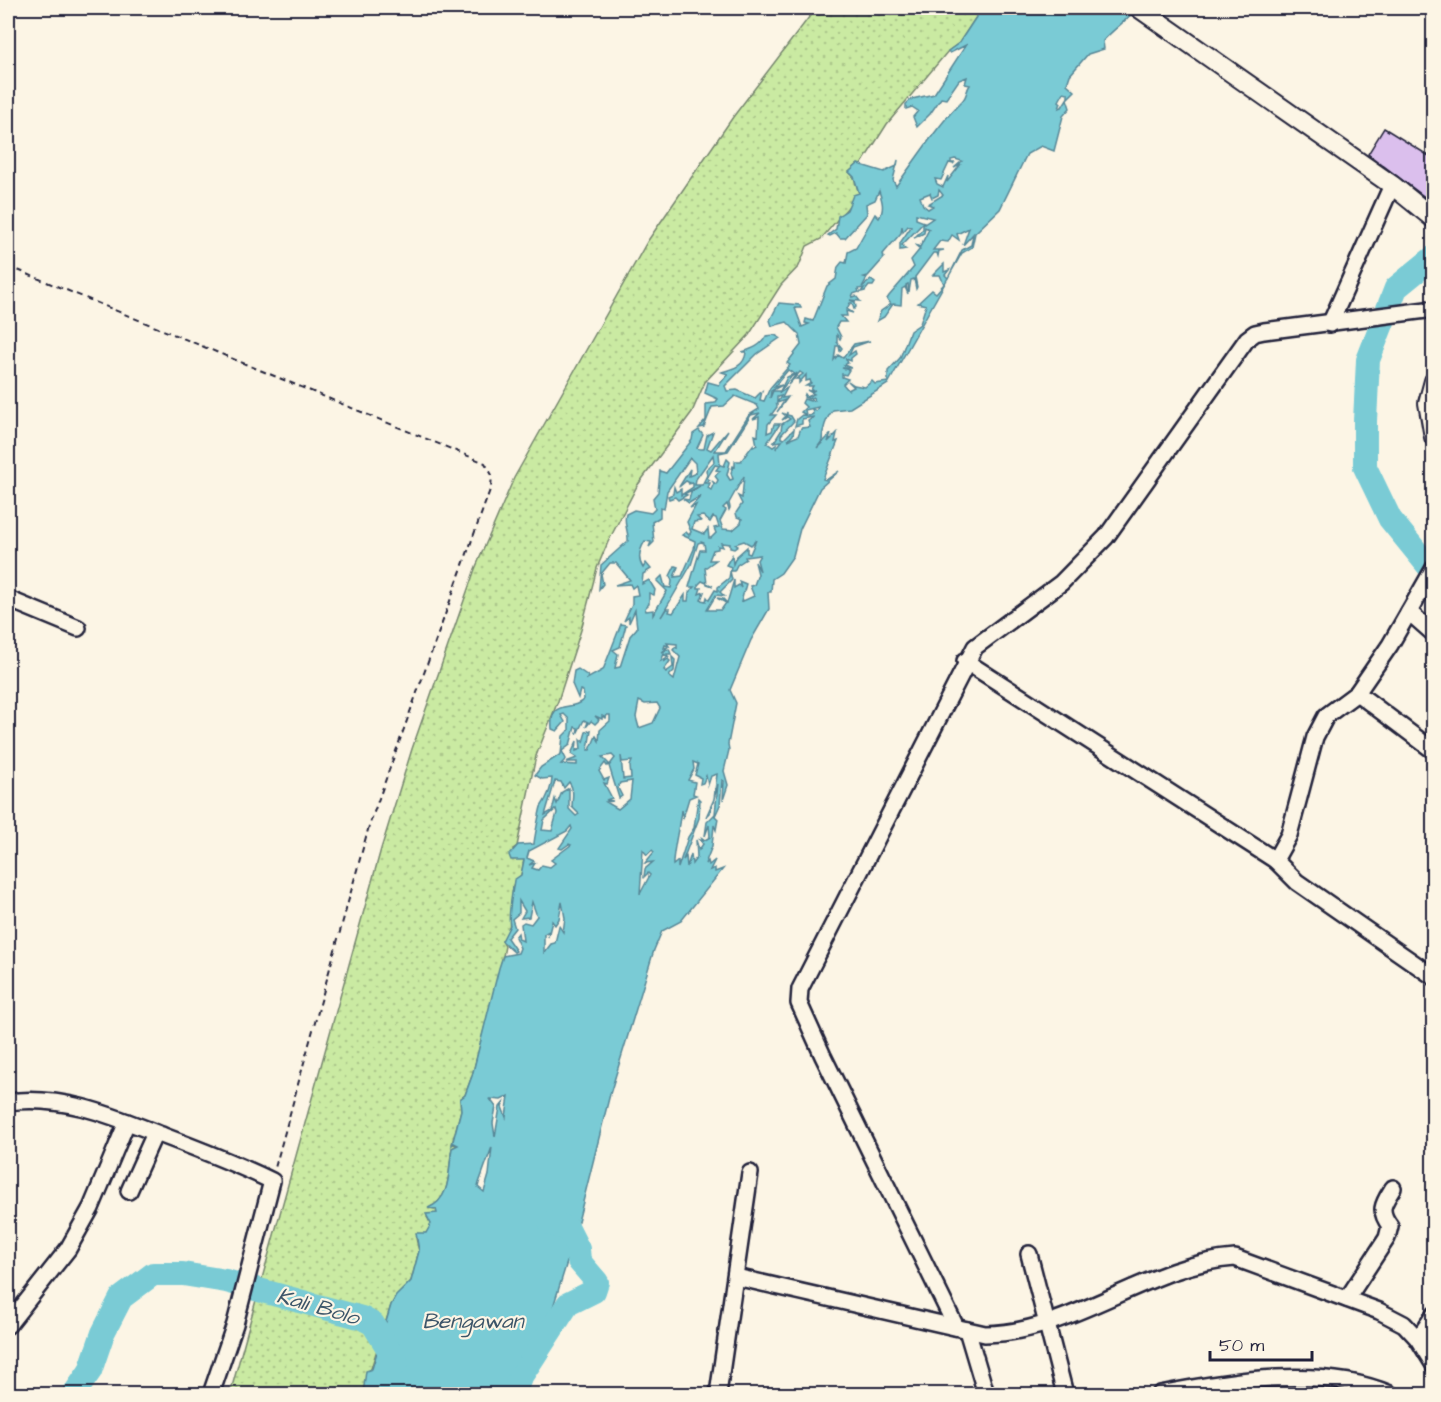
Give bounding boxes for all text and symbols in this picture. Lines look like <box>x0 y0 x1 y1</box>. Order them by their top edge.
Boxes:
water label: Kali Bolo <box>273 1281 364 1334</box>
water label: Bengawan <box>422 1306 526 1338</box>
scale bar <box>1210 1324 1312 1362</box>
text: 50 m <box>1219 1333 1264 1358</box>

